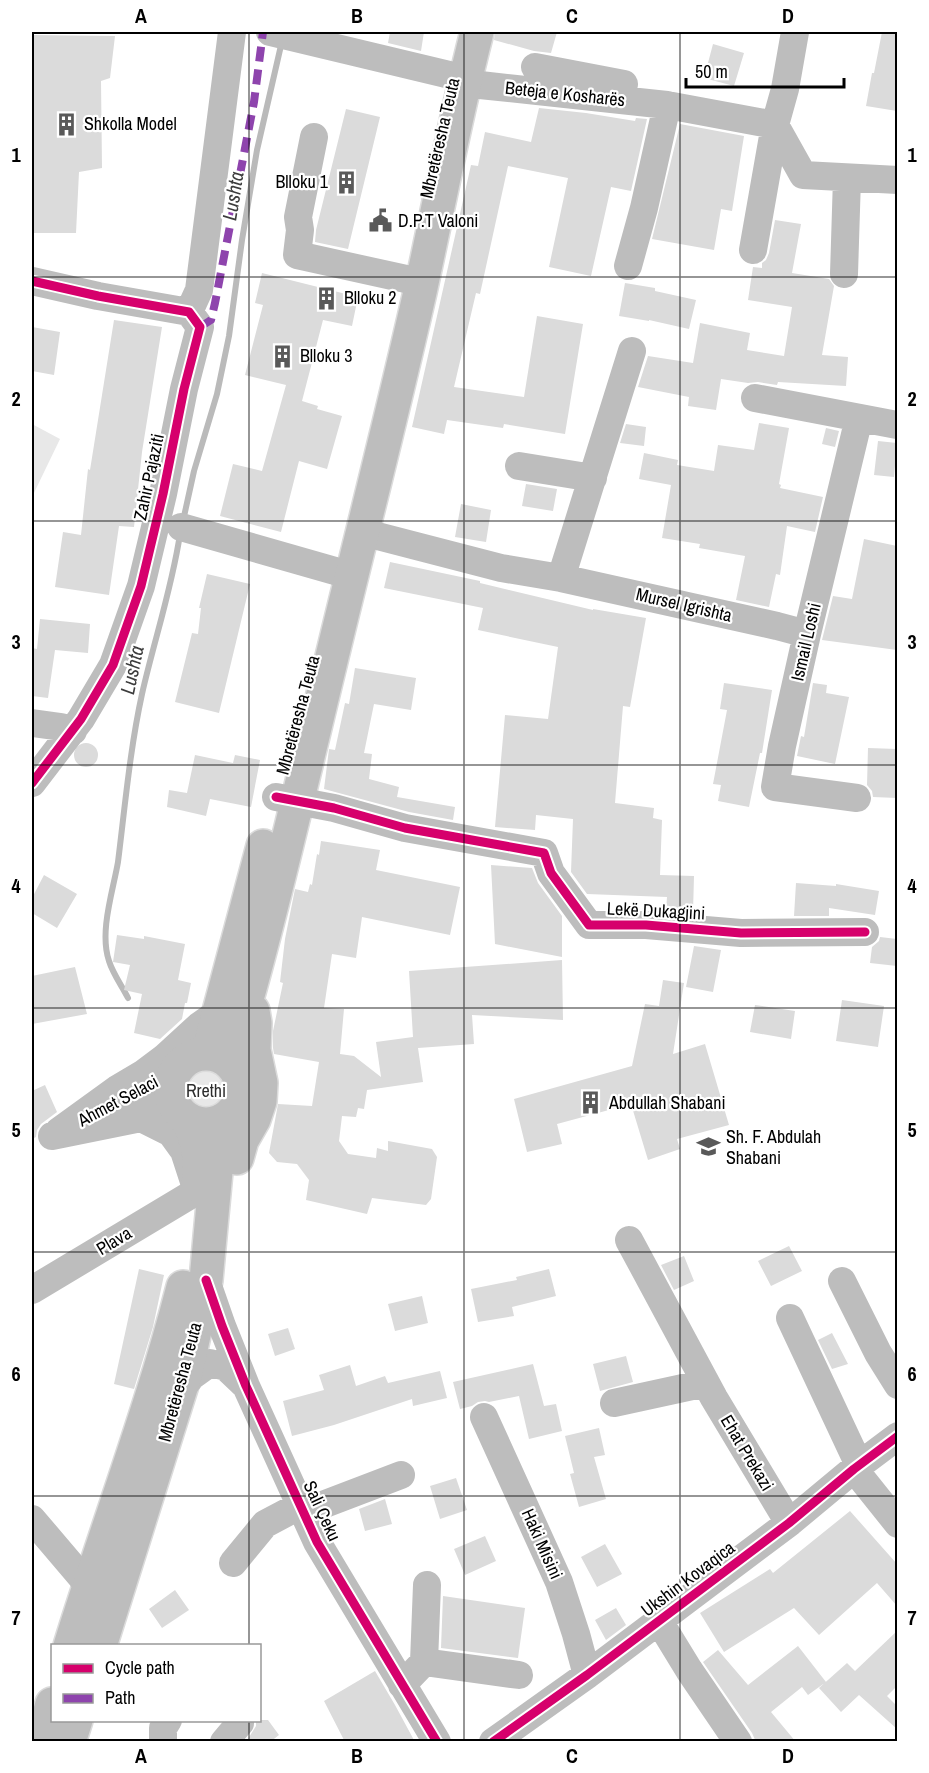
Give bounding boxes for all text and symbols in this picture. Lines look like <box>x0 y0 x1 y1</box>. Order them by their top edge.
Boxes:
text: A <box>135 2 147 29</box>
text: B <box>351 2 363 29</box>
text: C <box>566 2 578 29</box>
text: D <box>782 2 794 29</box>
scale bar <box>686 51 844 89</box>
text: 50 m <box>695 59 728 84</box>
street label: Mbretëresha Teuta <box>414 75 466 201</box>
street label: Beteja e Kosharës <box>504 75 626 112</box>
building icon: Shkolla Model <box>53 111 79 137</box>
place label: Shkolla Model <box>84 111 177 136</box>
text: 1 <box>11 141 21 168</box>
text: 1 <box>907 141 917 168</box>
water label: Lushta <box>215 169 250 222</box>
place label: Blloku 1 <box>275 169 329 194</box>
building icon: Blloku 1 <box>333 169 359 195</box>
public building icon: D.P.T Valoni <box>367 208 393 234</box>
place label: D.P.T Valoni <box>398 208 478 233</box>
building icon: Blloku 2 <box>313 285 339 311</box>
place label: Blloku 2 <box>344 285 397 310</box>
building icon: Blloku 3 <box>269 343 295 369</box>
place label: Blloku 3 <box>300 343 353 368</box>
text: 2 <box>11 385 21 412</box>
text: 2 <box>907 385 917 412</box>
street label: Zahir Pajaziti <box>127 431 170 522</box>
street label: Mursel Igrishta <box>634 581 734 628</box>
street label: Ismail Loshi <box>784 600 827 683</box>
text: 3 <box>11 628 21 655</box>
text: 3 <box>907 628 917 655</box>
water label: Lushta <box>113 643 150 697</box>
street label: Mbretëresha Teuta <box>270 652 325 777</box>
text: 4 <box>11 872 21 899</box>
text: 4 <box>907 872 917 899</box>
street label: Lekë Dukagjini <box>606 895 706 926</box>
street label: Ahmet Selaci <box>72 1069 162 1133</box>
park label: Rrethi <box>186 1078 226 1103</box>
building icon: Abdullah Shabani <box>578 1090 604 1116</box>
place label: Abdullah Shabani <box>608 1090 726 1115</box>
text: 5 <box>11 1116 21 1143</box>
text: 5 <box>907 1116 917 1143</box>
place label: Sh. F. Abdulah Shabani <box>726 1124 821 1170</box>
school or university icon: Sh. F. Abdulah Shabani <box>695 1134 721 1160</box>
street label: Plava <box>91 1220 136 1261</box>
street label: Mbretëresha Teuta <box>152 1319 207 1444</box>
text: 6 <box>11 1360 21 1387</box>
text: 6 <box>907 1360 917 1387</box>
street label: Ehat Prekazi <box>715 1410 780 1495</box>
street label: Sali Çeku <box>298 1477 347 1545</box>
street label: Haki Misini <box>516 1505 569 1583</box>
street label: Ukshin Kovaqica <box>636 1535 740 1622</box>
text: 7 <box>11 1604 21 1631</box>
text: 7 <box>907 1604 917 1631</box>
legend <box>51 1644 261 1722</box>
text: Cycle path <box>105 1655 175 1680</box>
text: Path <box>105 1685 135 1710</box>
text: A <box>135 1742 147 1769</box>
text: B <box>351 1742 363 1769</box>
text: C <box>566 1742 578 1769</box>
text: D <box>782 1742 794 1769</box>

